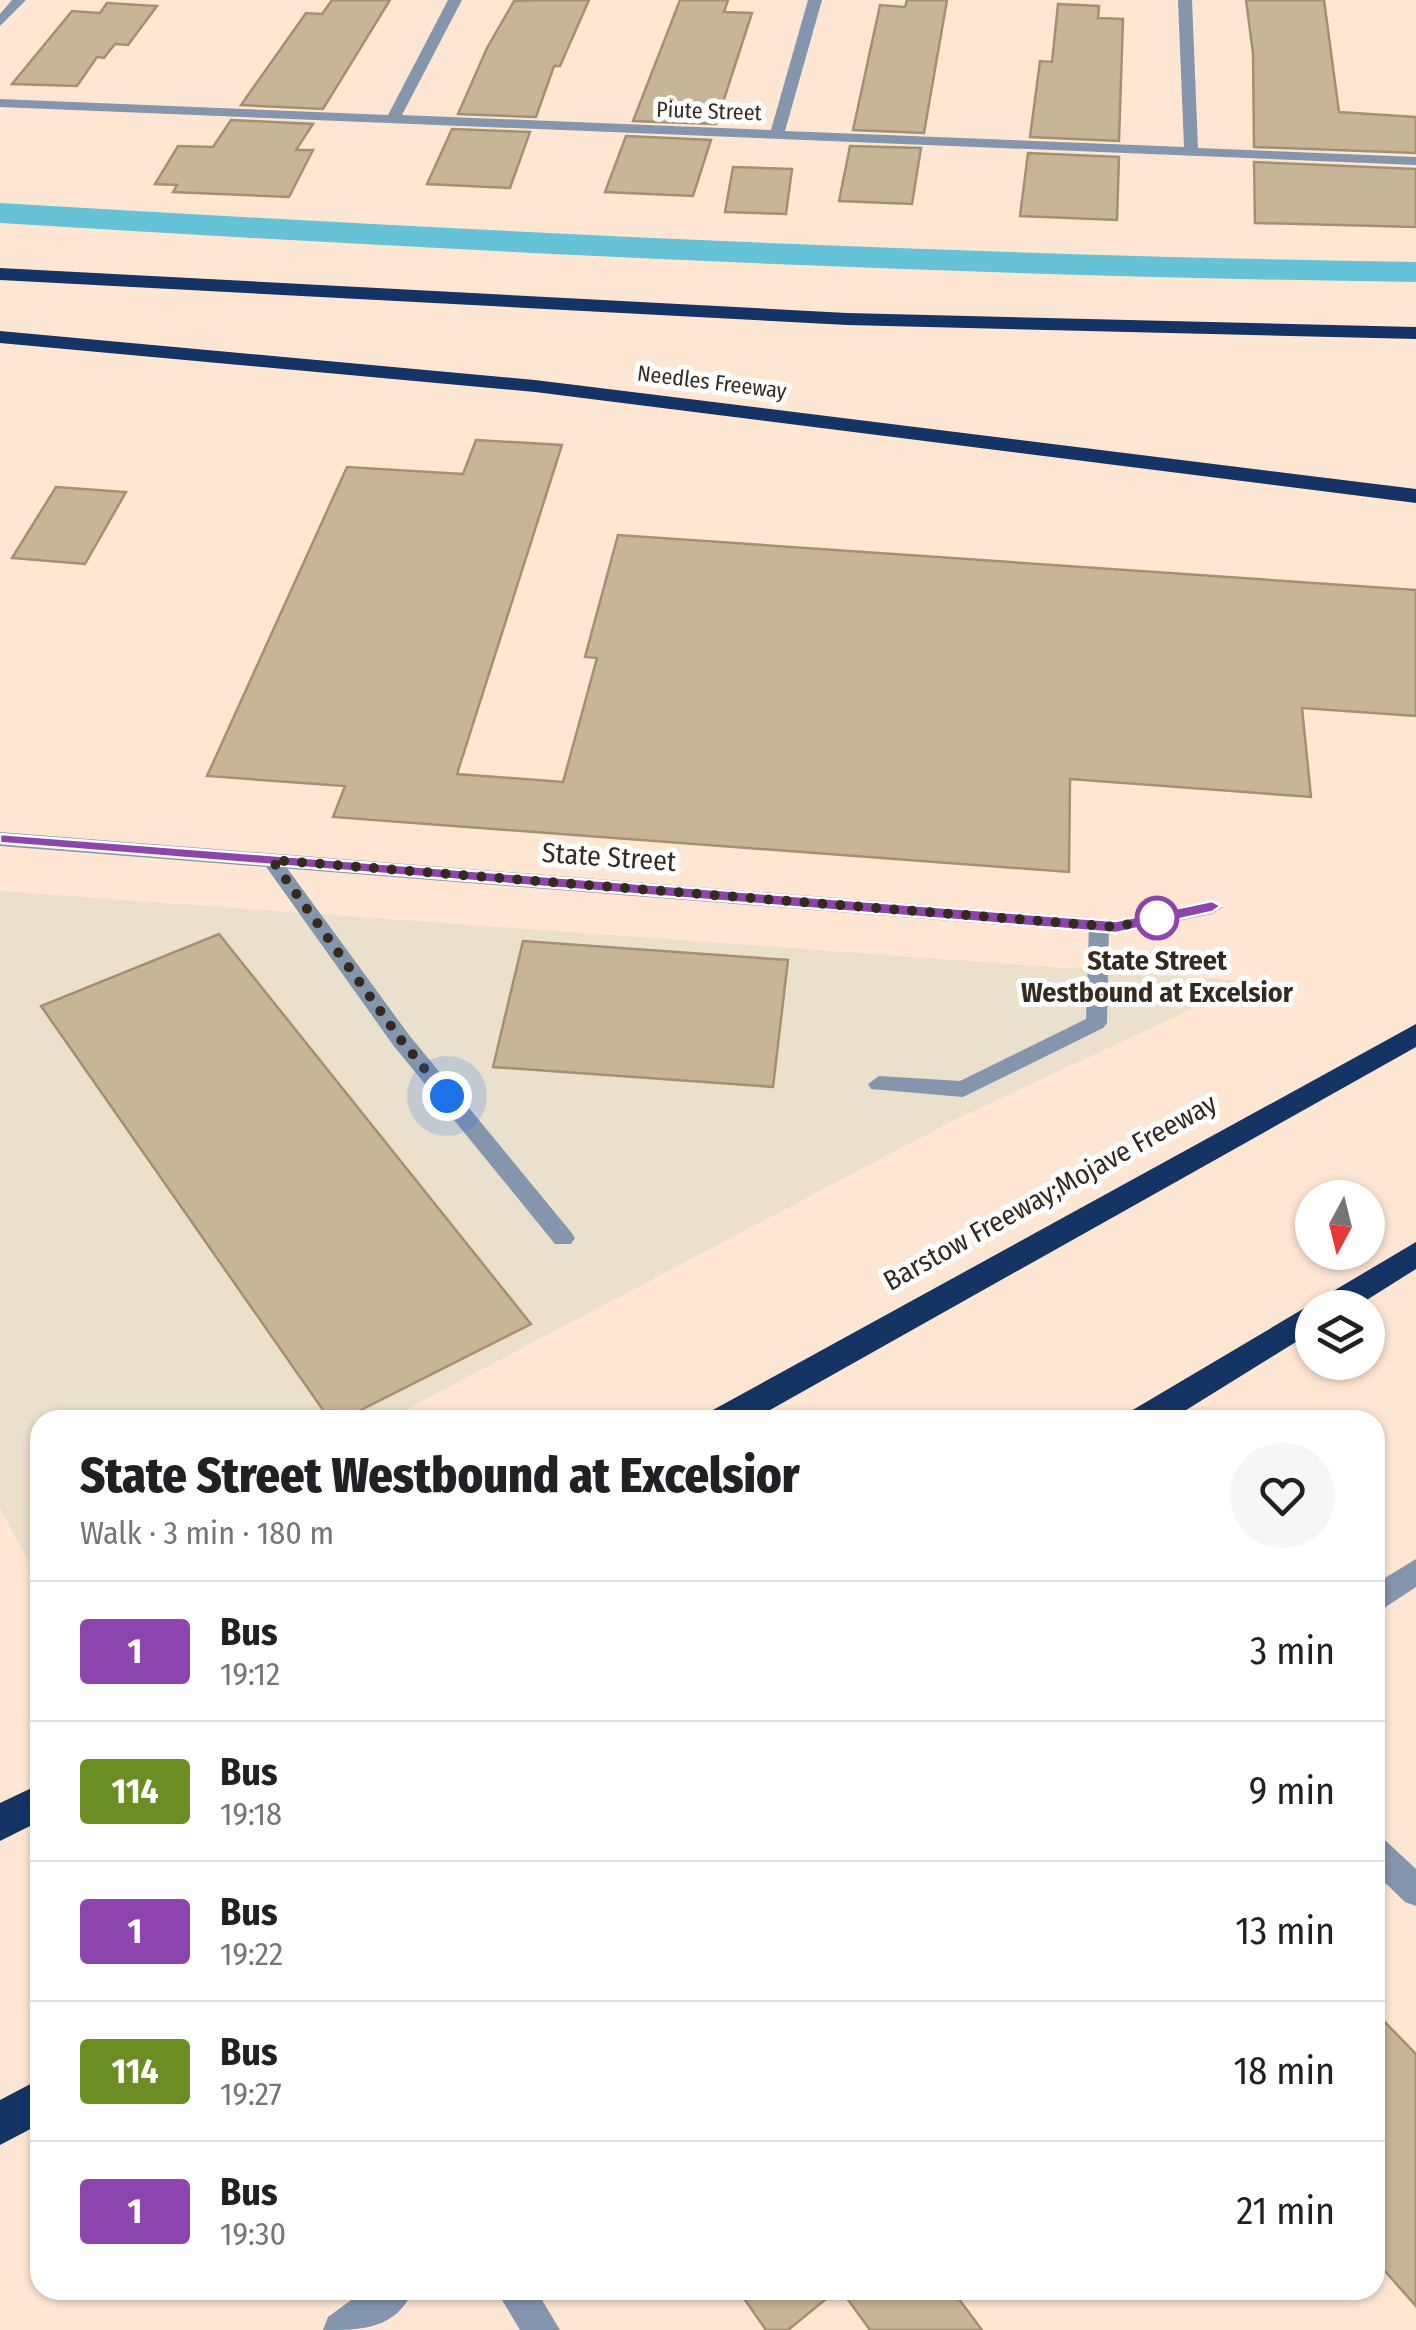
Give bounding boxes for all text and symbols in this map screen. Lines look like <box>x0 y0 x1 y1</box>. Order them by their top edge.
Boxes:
street label: Piute Street <box>656 96 763 126</box>
street label: Needles Freeway <box>636 359 788 405</box>
street label: State Street <box>541 836 678 878</box>
marker: State Street Westbound at Excelsior <box>1136 897 1178 939</box>
place label: State Street Westbound at Excelsior <box>1021 944 1294 1009</box>
your location <box>422 1071 472 1121</box>
street label: Barstow Freeway;Mojave Freeway <box>878 1086 1223 1298</box>
north arrow <box>1295 1180 1385 1270</box>
map controls <box>1295 1180 1385 1380</box>
button: layers <box>1295 1290 1385 1380</box>
button: heart <box>1230 1443 1335 1548</box>
text: State Street Westbound at Excelsior <box>80 1447 800 1505</box>
text: Walk · 3 min · 180 m <box>80 1514 334 1552</box>
text: Bus <box>220 1609 278 1655</box>
text: 3 min <box>1250 1628 1335 1674</box>
text: 1 <box>128 1630 142 1672</box>
text: 19:12 <box>220 1655 280 1693</box>
text: Bus <box>220 1749 278 1795</box>
text: 9 min <box>1249 1768 1335 1814</box>
text: 114 <box>112 1770 158 1812</box>
text: 19:18 <box>220 1795 282 1833</box>
text: Bus <box>220 1889 278 1935</box>
text: 13 min <box>1235 1908 1335 1954</box>
text: 1 <box>128 1910 142 1952</box>
text: 19:22 <box>220 1935 283 1973</box>
text: Bus <box>220 2029 278 2075</box>
text: 18 min <box>1233 2048 1335 2094</box>
text: 114 <box>112 2050 158 2092</box>
text: 19:27 <box>220 2075 282 2113</box>
text: Bus <box>220 2169 278 2215</box>
text: 21 min <box>1237 2188 1335 2234</box>
text: 1 <box>128 2190 142 2232</box>
text: 19:30 <box>220 2215 286 2253</box>

